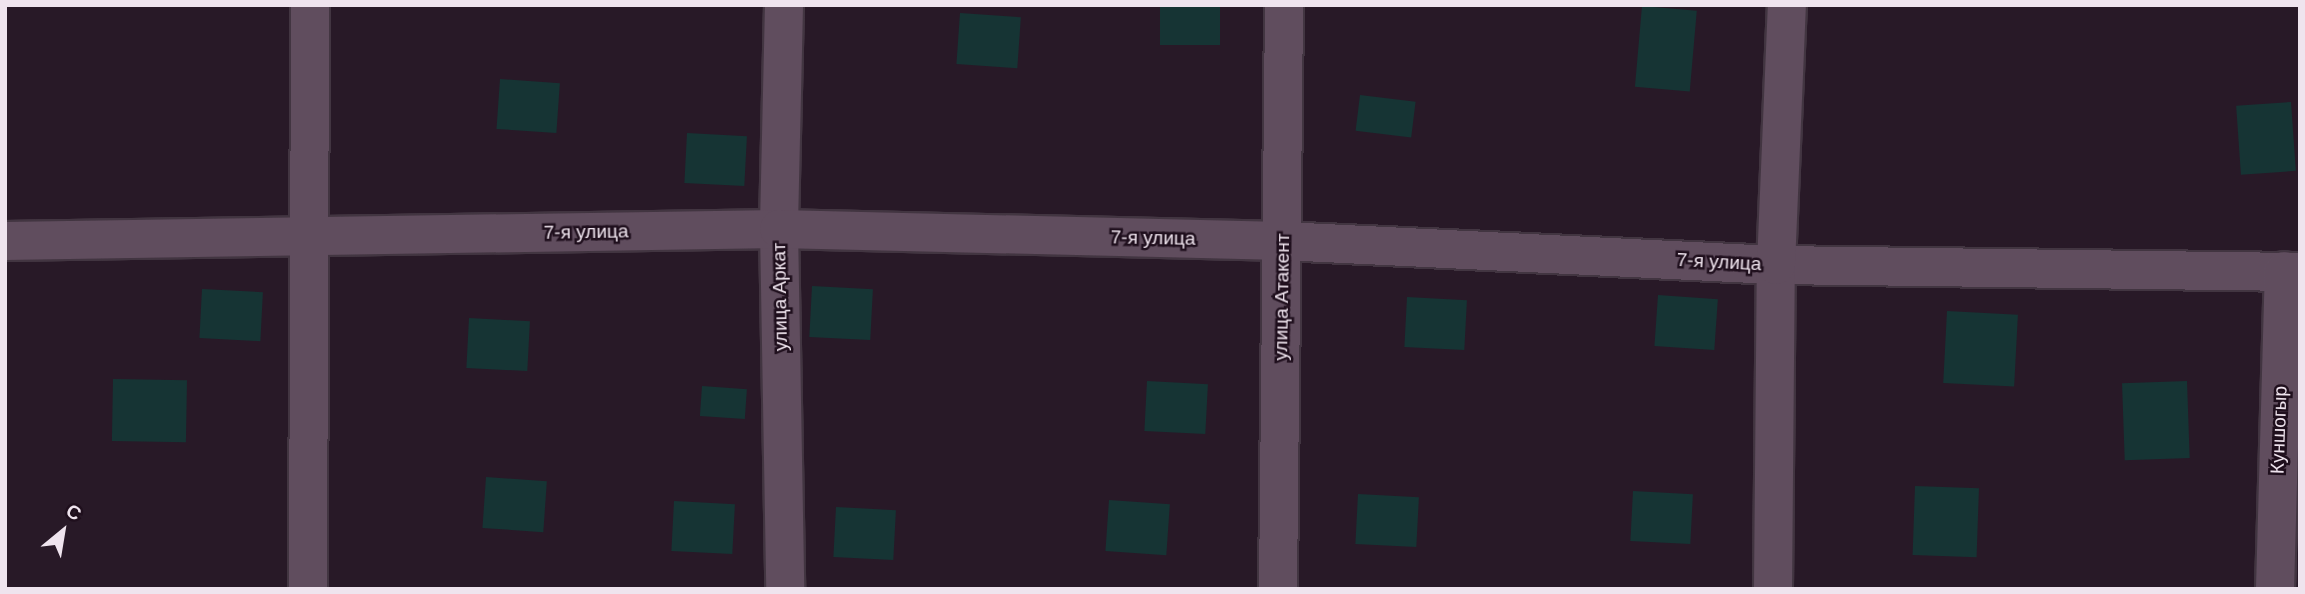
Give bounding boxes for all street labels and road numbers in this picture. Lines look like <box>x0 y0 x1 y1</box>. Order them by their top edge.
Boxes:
street label: 7-я улица <box>543 220 629 244</box>
street label: 7-я улица <box>1110 226 1196 250</box>
street label: улица Атакент <box>1269 233 1295 361</box>
street label: улица Аркат <box>768 243 792 351</box>
street label: 7-я улица <box>1676 248 1762 276</box>
street label: Куншогыр <box>2266 386 2292 474</box>

